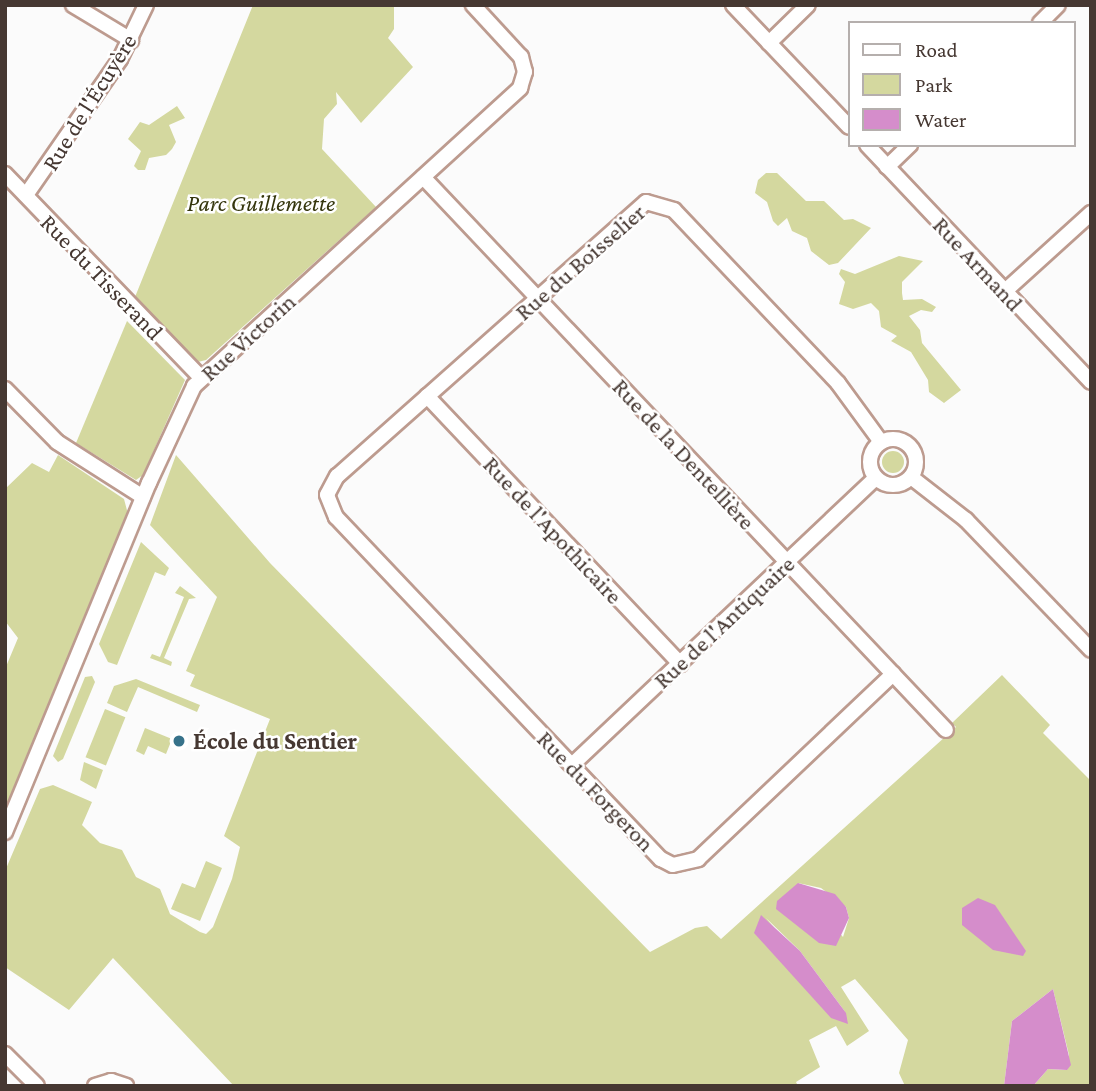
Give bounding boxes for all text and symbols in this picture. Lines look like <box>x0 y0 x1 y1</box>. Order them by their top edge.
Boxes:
legend <box>848 21 1075 147</box>
street label: Rue de l'Écuyère <box>35 28 143 176</box>
text: Road <box>915 38 958 62</box>
text: Park <box>915 73 952 97</box>
text: Water <box>915 108 967 132</box>
park label: Parc Guillemette <box>187 189 335 217</box>
street label: Rue du Boisselier <box>509 198 651 326</box>
street label: Rue du Tisserand <box>35 208 169 346</box>
street label: Rue Armand <box>927 211 1029 317</box>
street label: Rue Victorin <box>195 287 301 387</box>
street label: Rue de la Dentellière <box>607 372 761 536</box>
street label: Rue de l'Apothicaire <box>477 450 629 610</box>
street label: Rue de l'Antiquaire <box>648 549 800 695</box>
street label: Rue du Forgeron <box>531 725 661 857</box>
place label: École du Sentier <box>193 727 357 755</box>
marker: École du Sentier <box>171 733 187 749</box>

